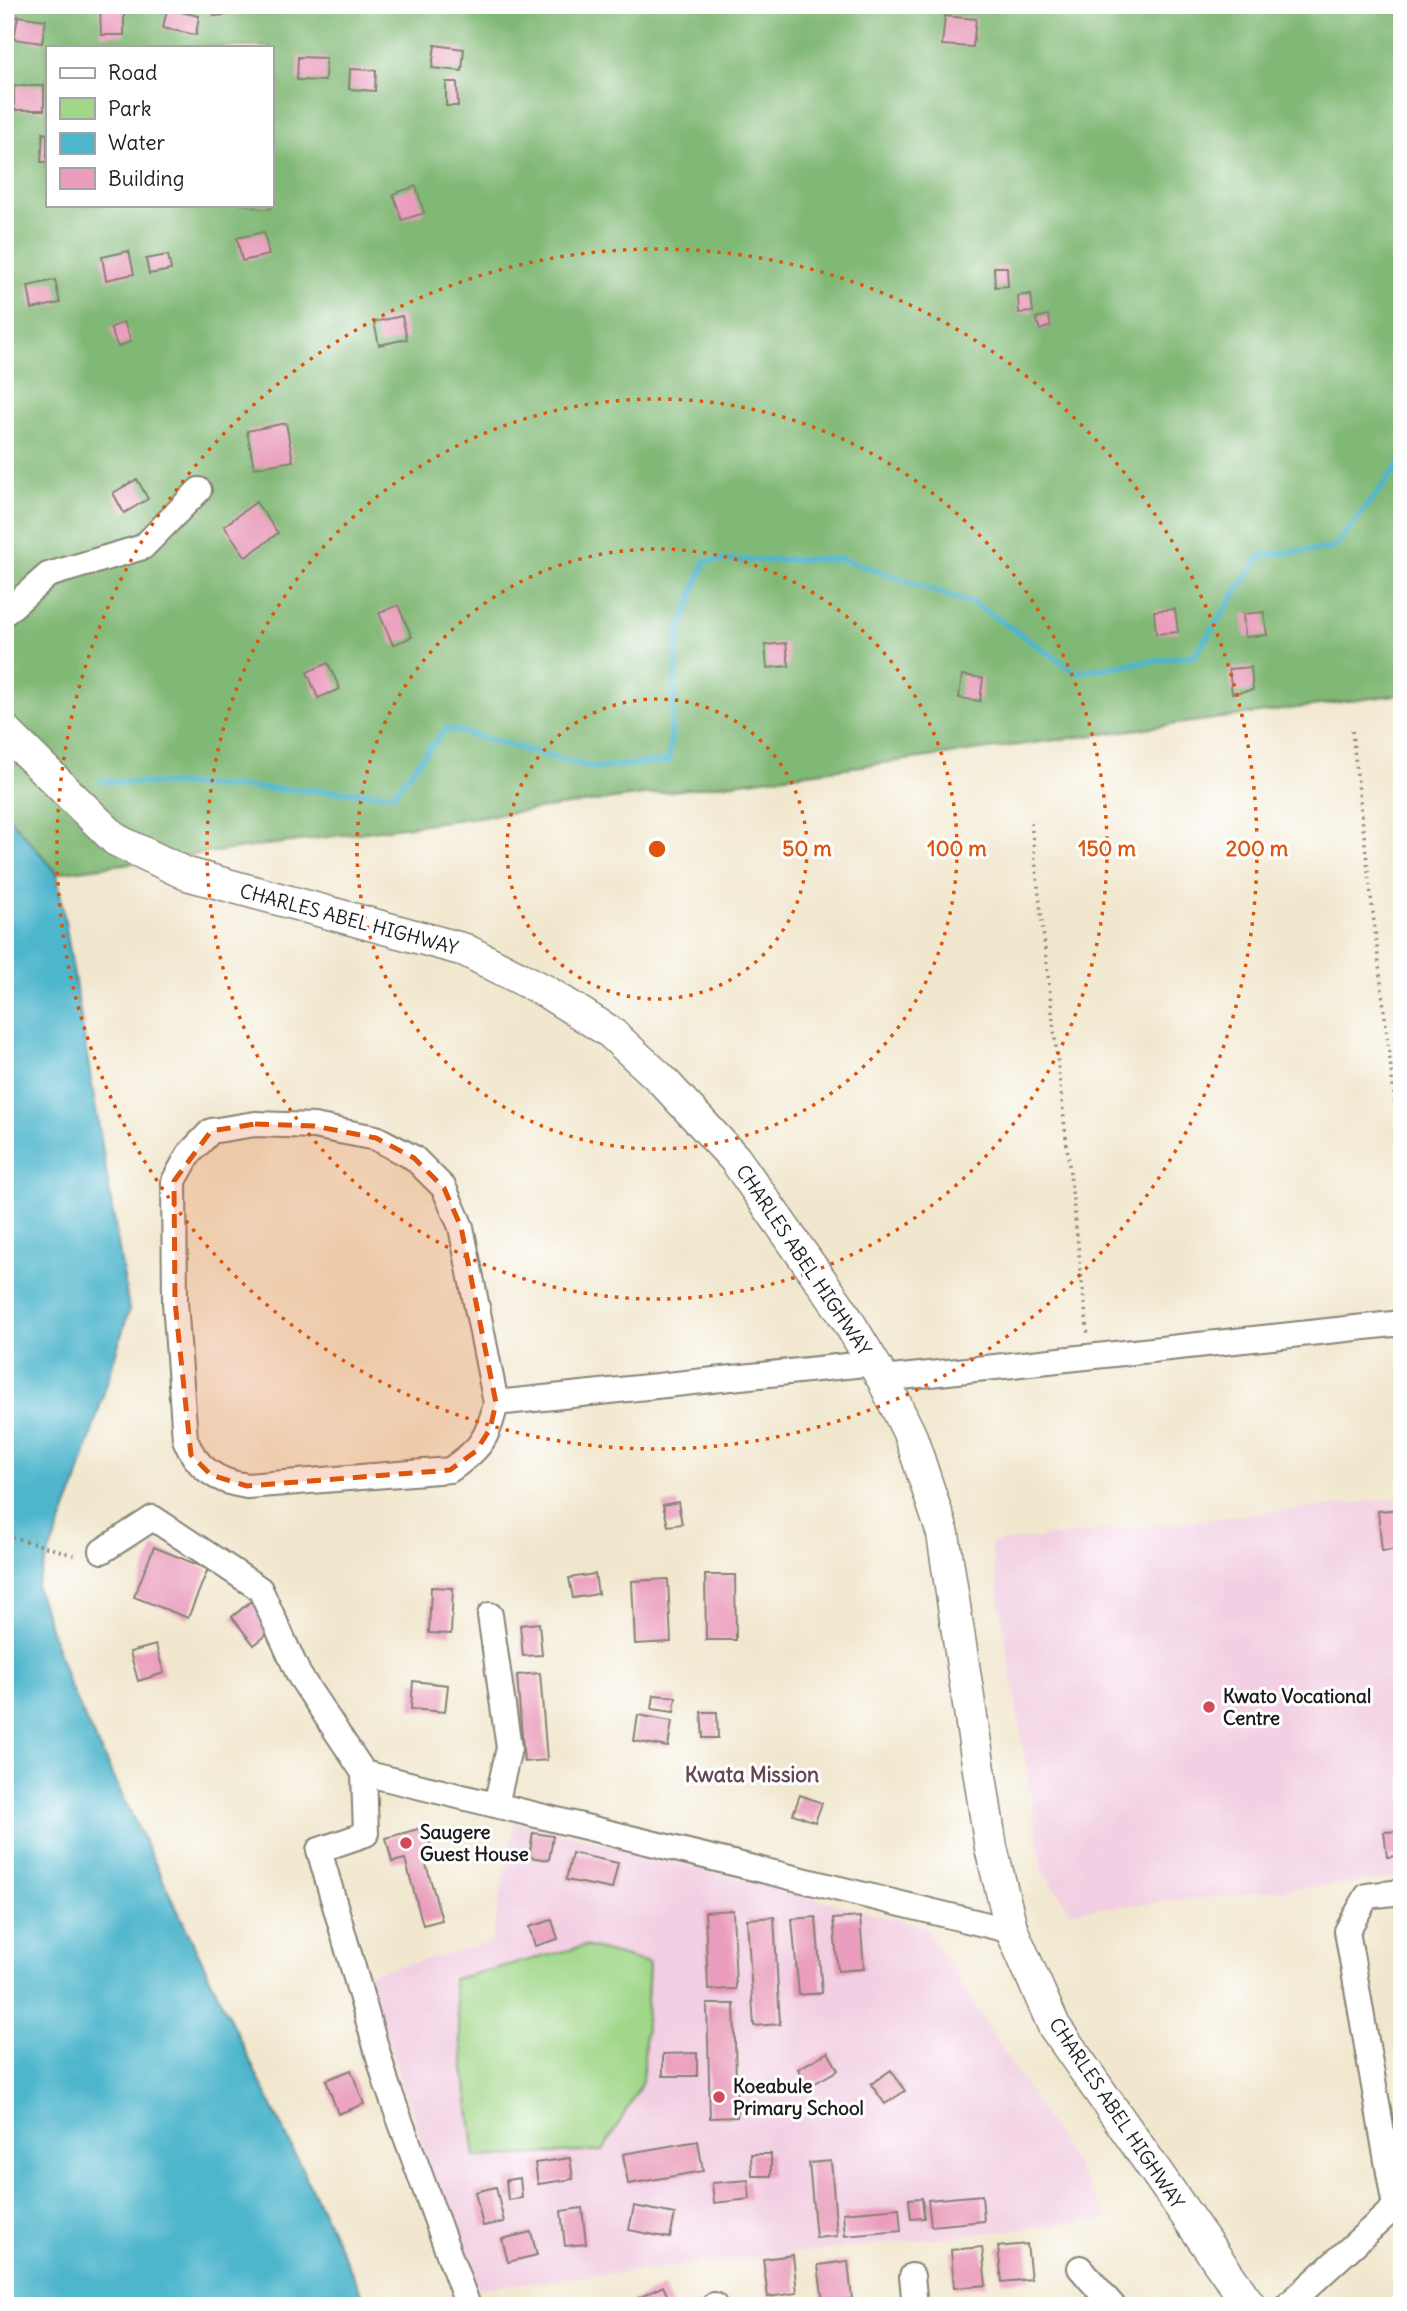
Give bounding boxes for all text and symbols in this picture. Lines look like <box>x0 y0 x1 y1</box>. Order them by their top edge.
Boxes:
legend <box>46 46 273 206</box>
text: Road <box>108 59 157 86</box>
text: Park <box>108 95 151 122</box>
text: Water <box>108 129 166 156</box>
text: Building <box>108 165 184 192</box>
text: 50 m <box>782 835 832 862</box>
text: 100 m <box>927 835 987 862</box>
text: 150 m <box>1078 835 1136 862</box>
text: 200 m <box>1226 835 1289 862</box>
centre of rings <box>645 837 669 861</box>
street label: CHARLES ABEL HIGHWAY <box>237 878 461 960</box>
street label: CHARLES ABEL HIGHWAY <box>731 1160 877 1360</box>
place label: Kwato Vocational Centre <box>1223 1684 1371 1730</box>
marker: Kwato Vocational Centre <box>1201 1699 1217 1715</box>
district label: Kwata Mission <box>685 1761 819 1788</box>
place label: Saugere Guest House <box>420 1820 529 1866</box>
marker: Saugere Guest House <box>398 1835 414 1851</box>
street label: CHARLES ABEL HIGHWAY <box>1044 2013 1190 2213</box>
place label: Koeabule Primary School <box>733 2074 864 2120</box>
marker: Koeabule Primary School <box>711 2089 727 2105</box>

